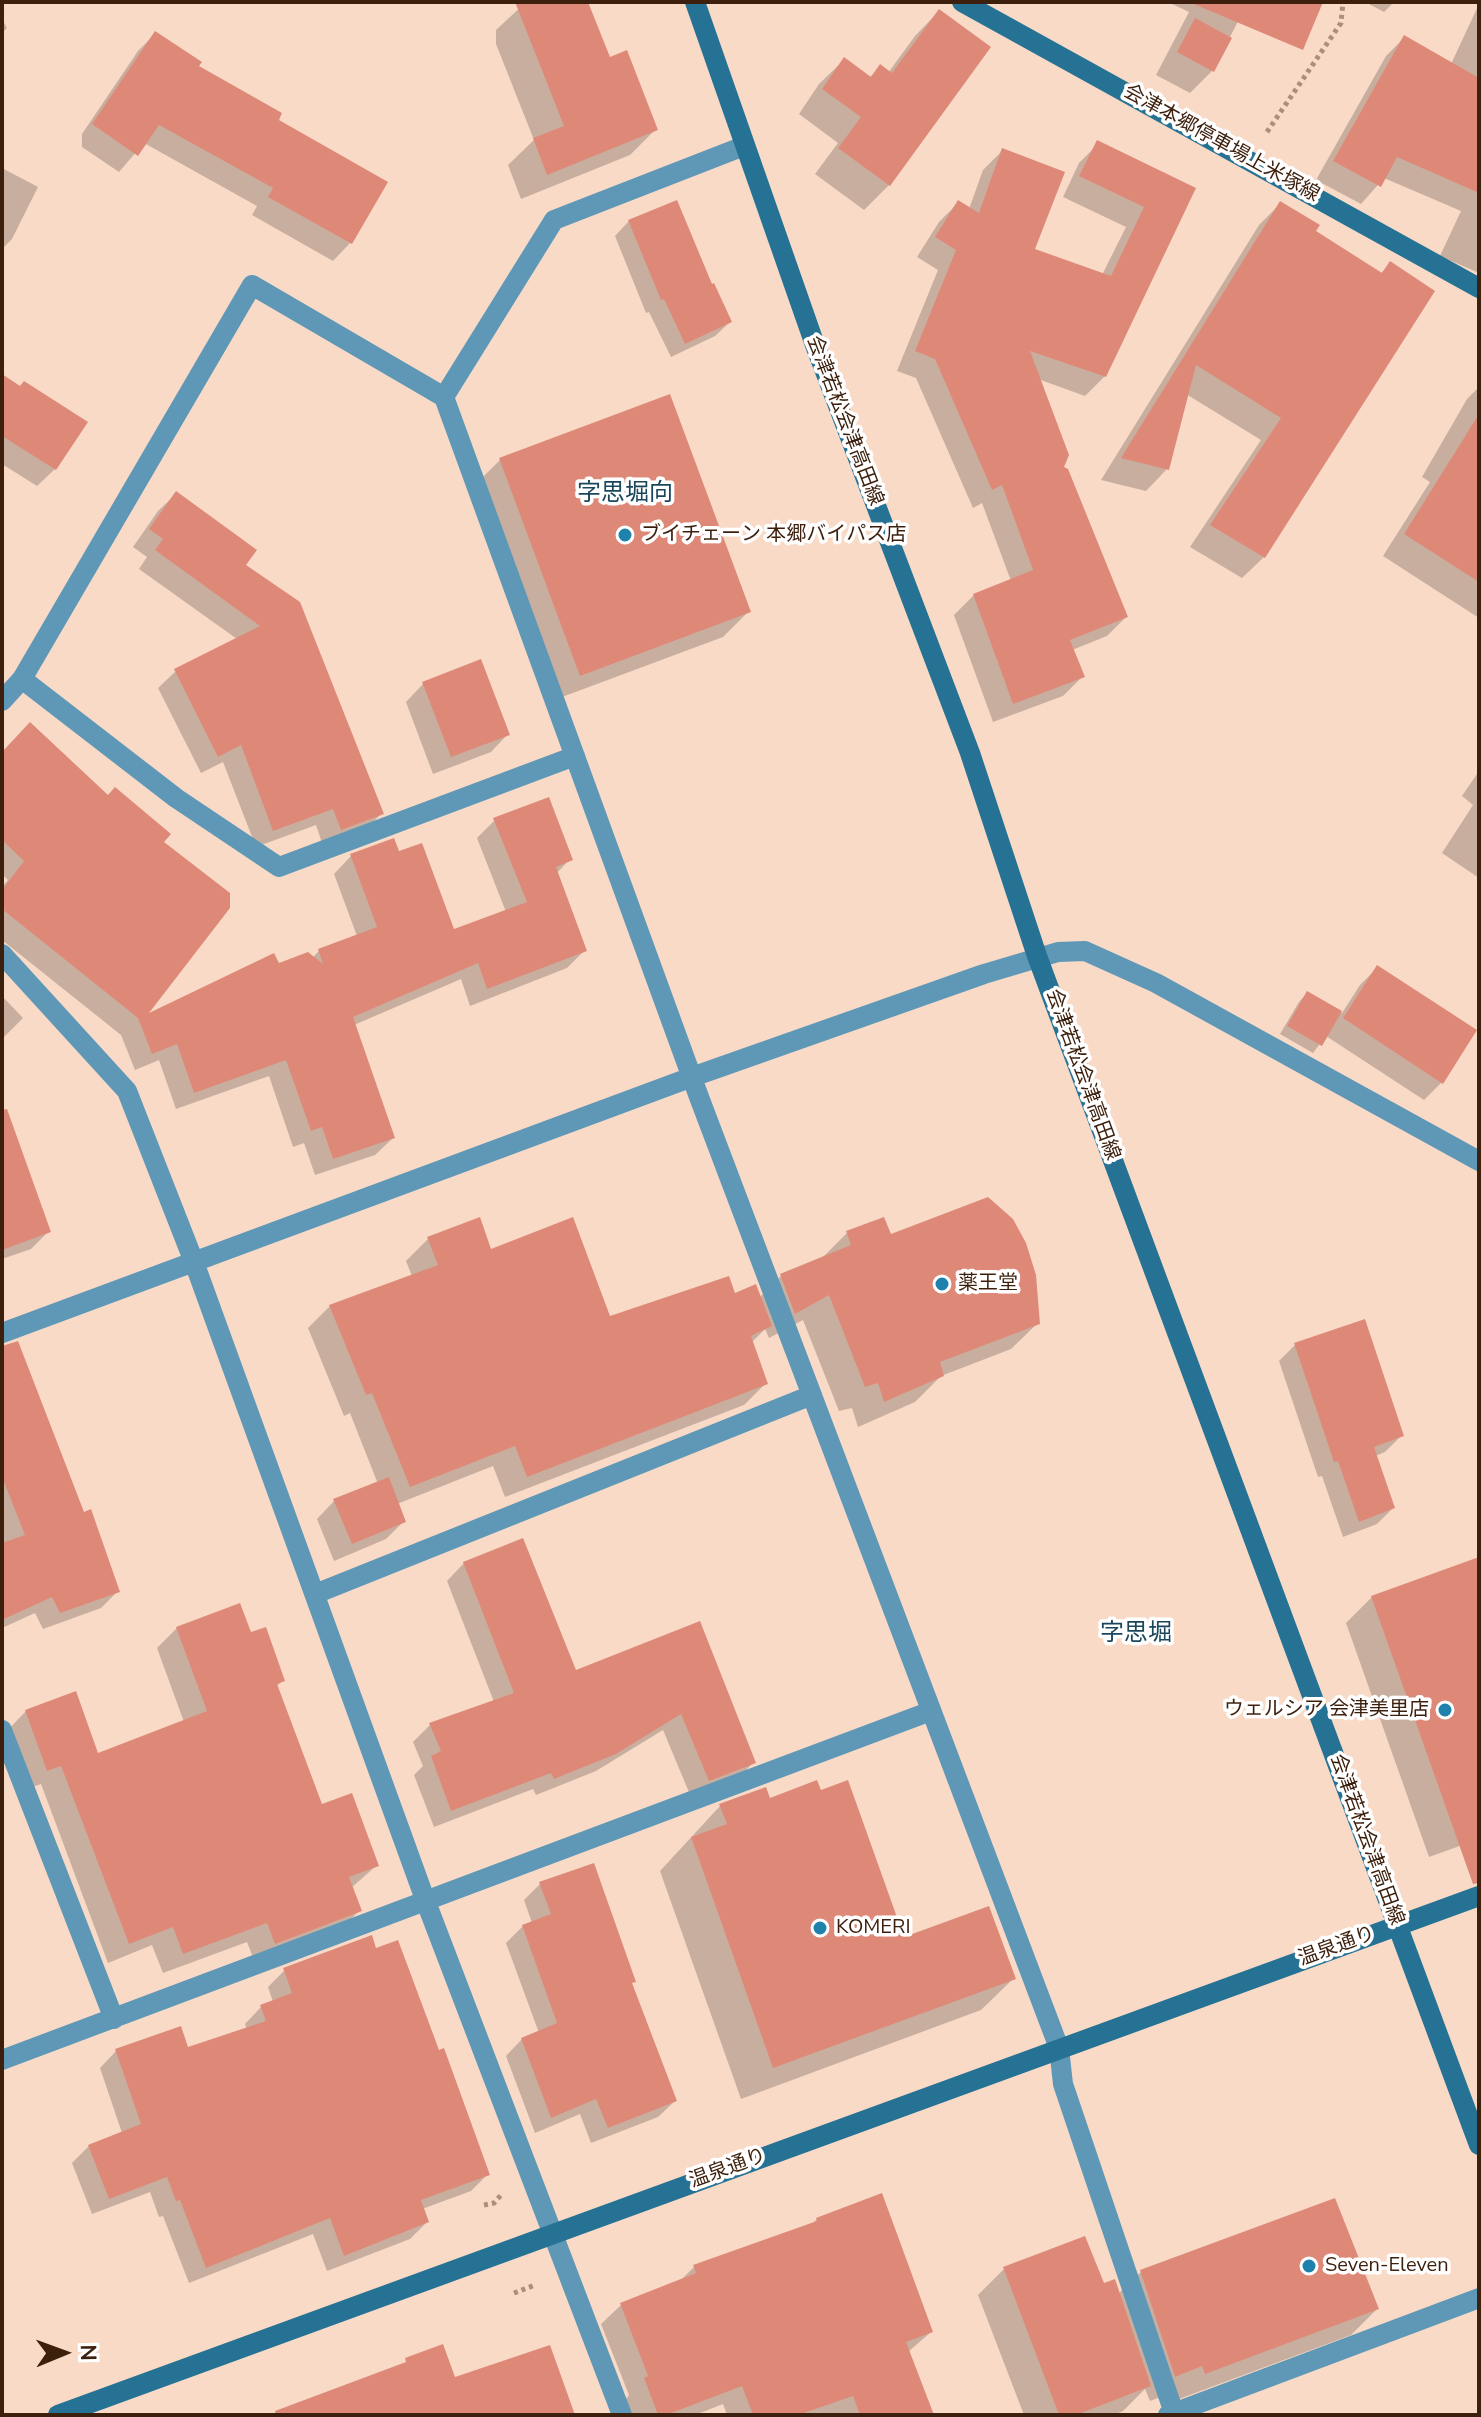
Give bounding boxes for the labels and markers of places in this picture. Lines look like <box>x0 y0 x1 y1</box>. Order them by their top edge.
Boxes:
place label: ブイチェーン 本郷バイパス店 <box>641 523 906 547</box>
marker: ブイチェーン 本郷バイパス店 <box>616 526 634 544</box>
place label: 薬王堂 <box>958 1272 1018 1296</box>
marker: 薬王堂 <box>933 1275 951 1293</box>
place label: ウェルシア 会津美里店 <box>1224 1698 1429 1722</box>
marker: ウェルシア 会津美里店 <box>1436 1701 1454 1719</box>
place label: KOMERI <box>836 1916 911 1940</box>
marker: KOMERI <box>811 1919 829 1937</box>
place label: Seven-Eleven <box>1325 2254 1449 2278</box>
marker: Seven-Eleven <box>1300 2257 1318 2275</box>

